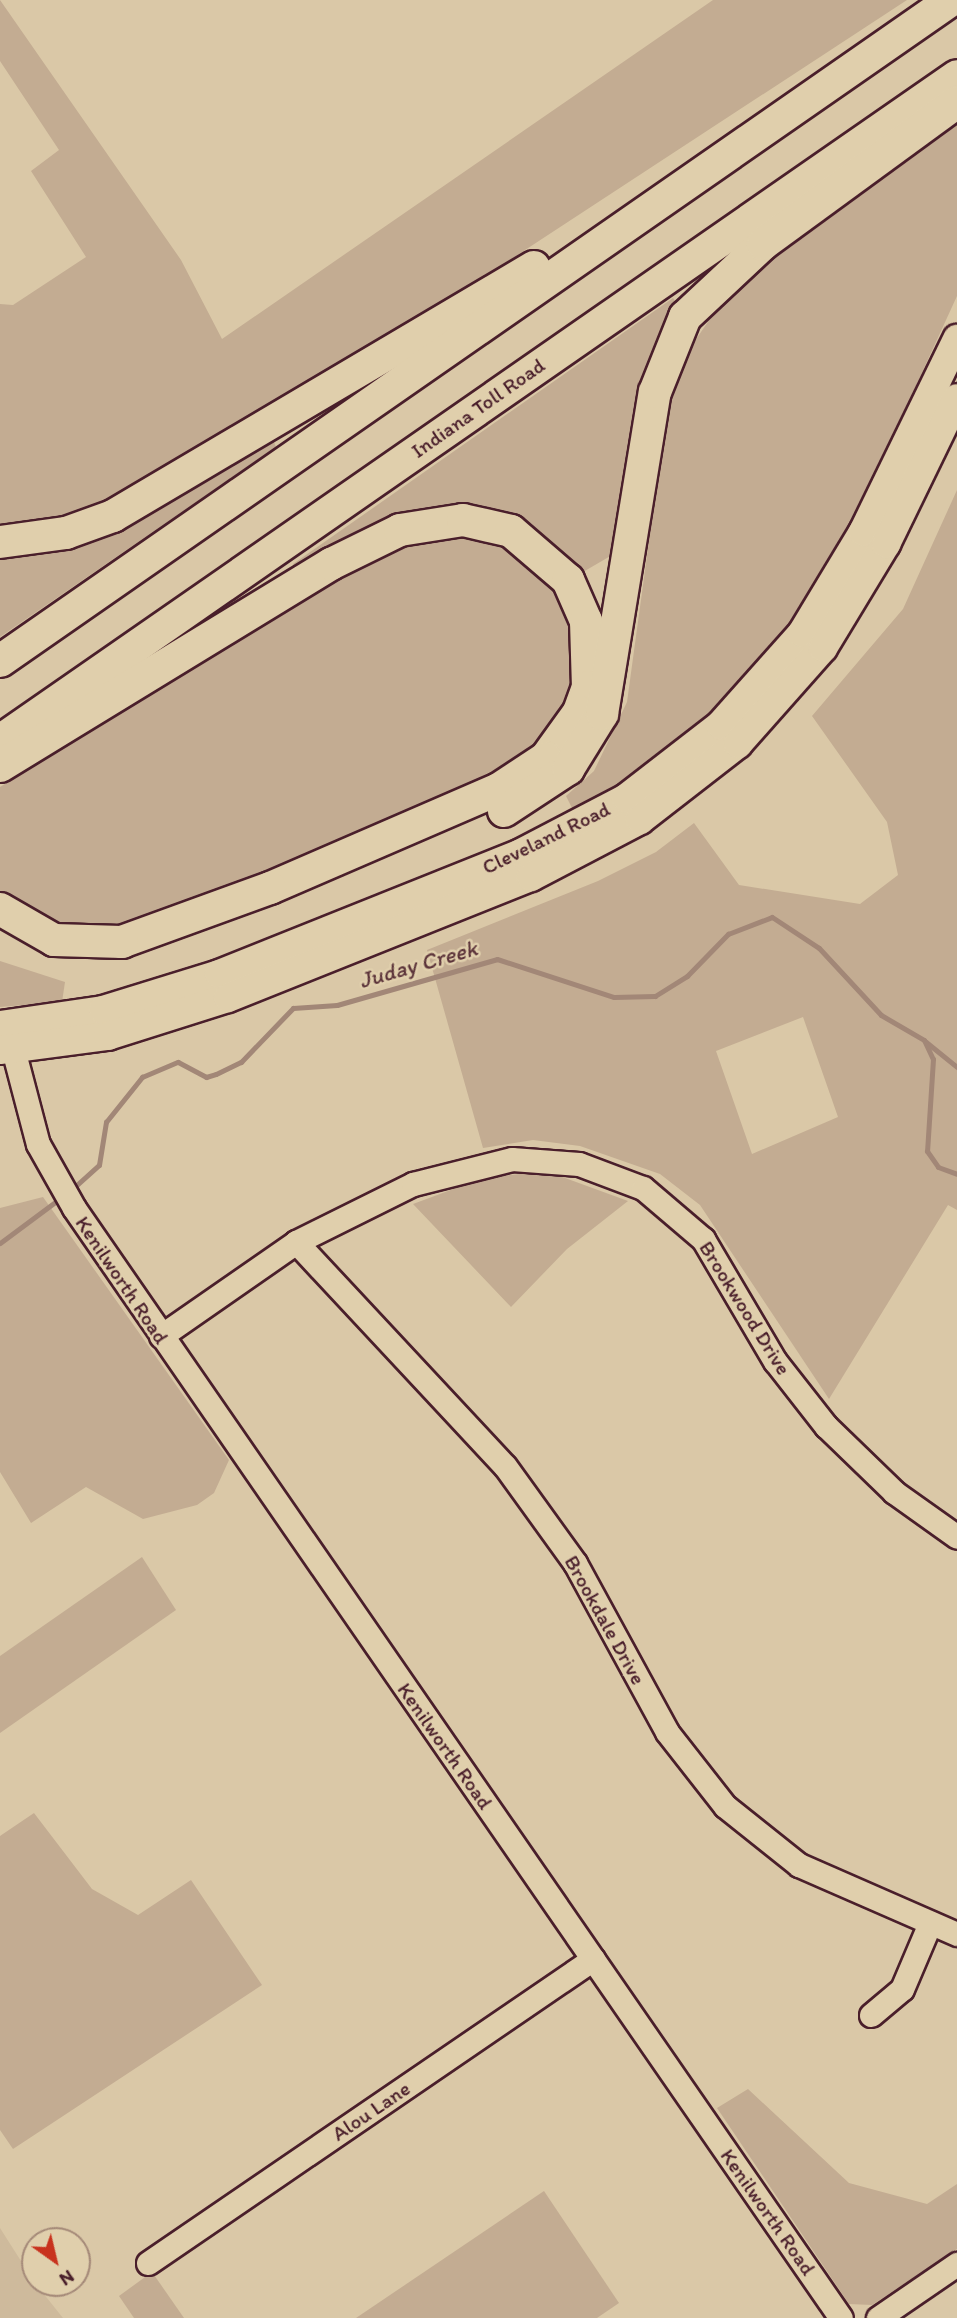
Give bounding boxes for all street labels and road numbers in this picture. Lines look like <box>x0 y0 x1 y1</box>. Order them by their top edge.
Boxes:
street label: Indiana Toll Road <box>407 353 549 463</box>
street label: Cleveland Road <box>478 796 614 880</box>
street label: Kenilworth Road <box>70 1211 174 1349</box>
street label: Brookwood Drive <box>694 1236 796 1380</box>
street label: Brookdale Drive <box>559 1551 651 1689</box>
street label: Kenilworth Road <box>392 1678 498 1814</box>
street label: Alou Lane <box>327 2075 415 2147</box>
street label: Kenilworth Road <box>715 2144 821 2280</box>

